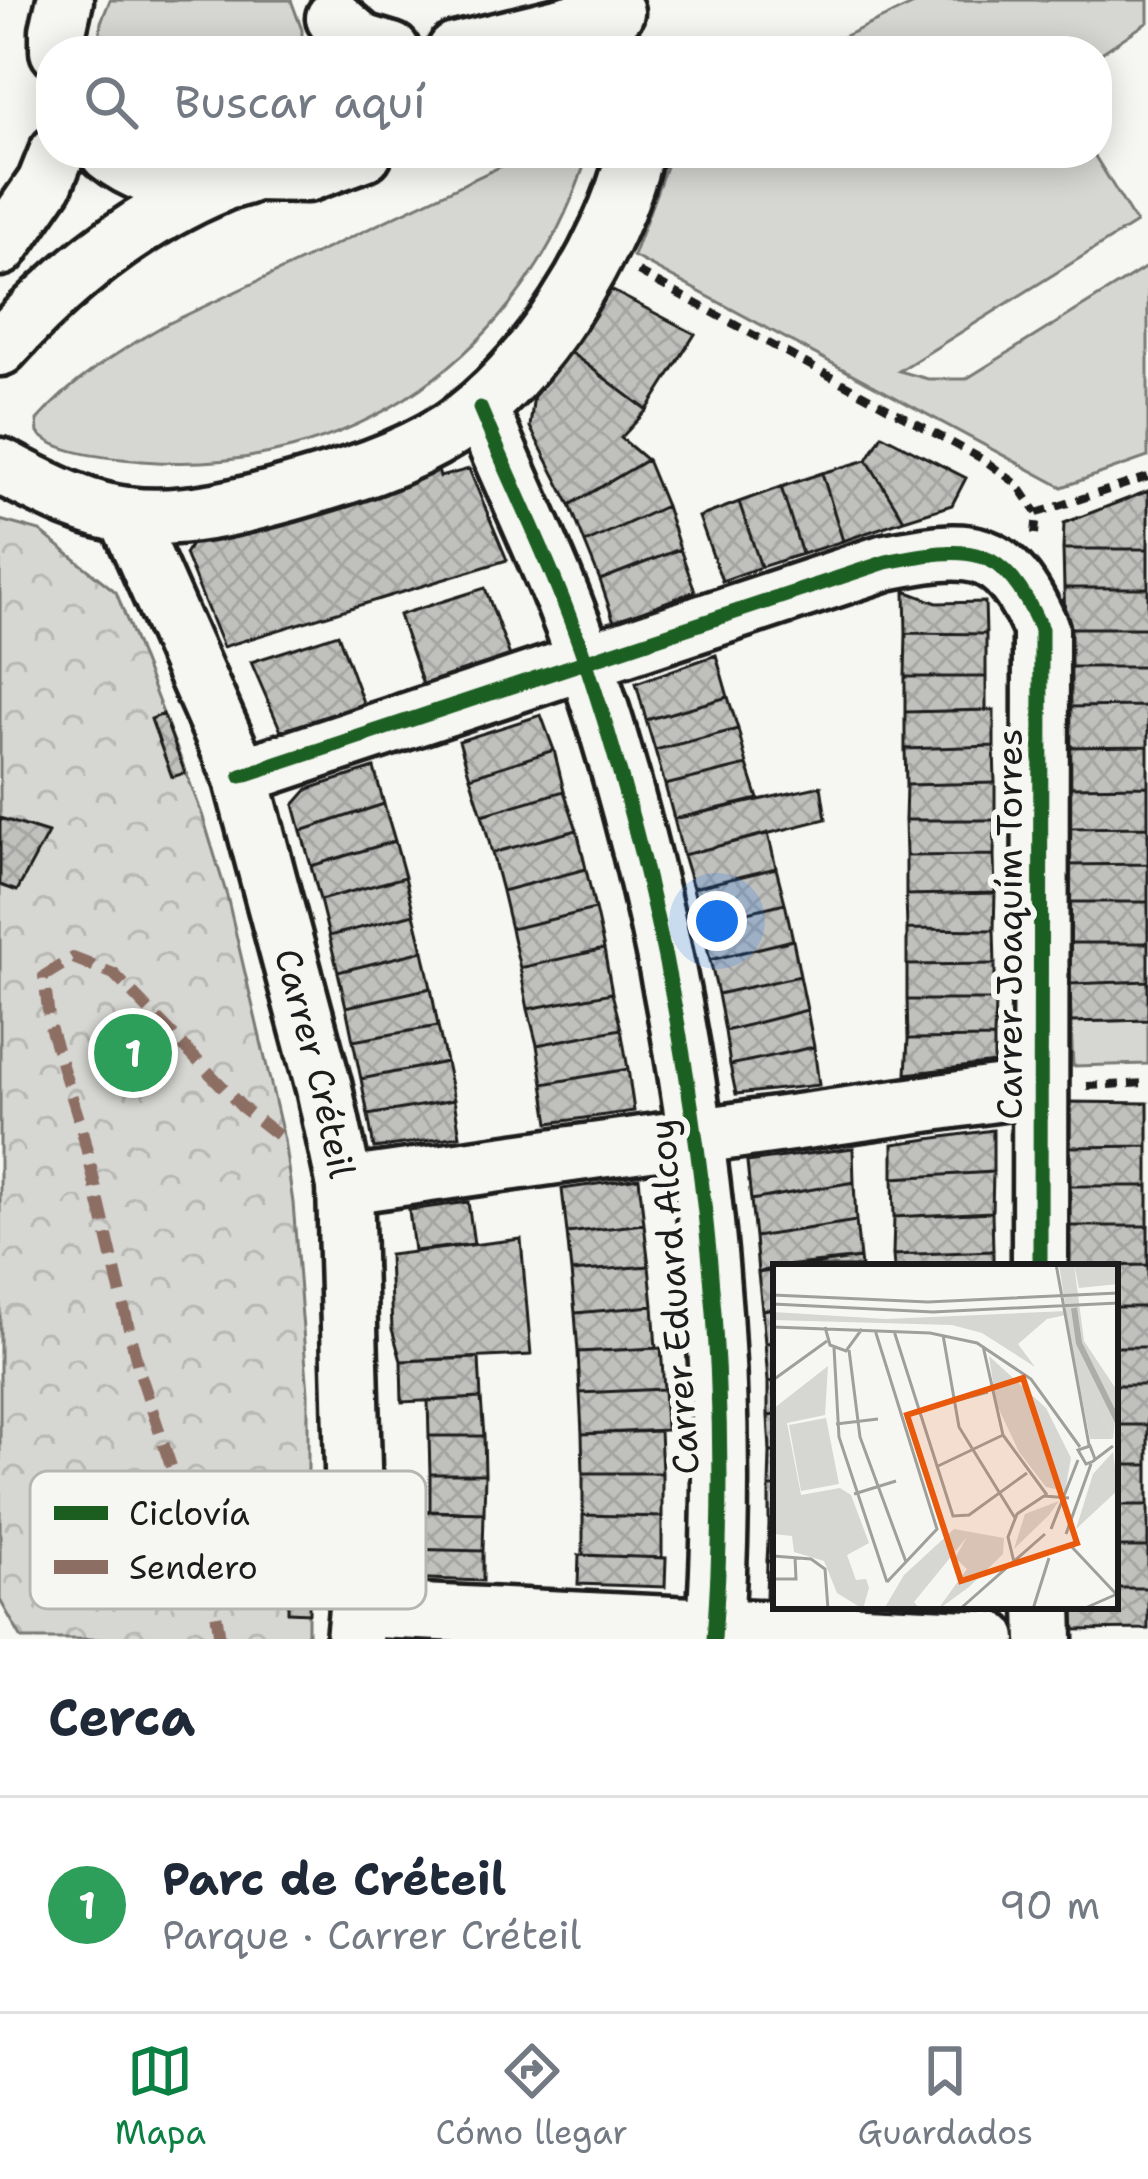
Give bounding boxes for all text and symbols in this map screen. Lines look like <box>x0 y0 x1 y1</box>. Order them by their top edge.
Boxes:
search box <box>36 36 1112 168</box>
icon: search <box>78 69 144 135</box>
text: Buscar aquí <box>174 72 426 132</box>
street label: Carrer Joaquím Torres <box>985 728 1034 1120</box>
your location <box>687 891 747 951</box>
street label: Carrer Créteil <box>263 943 367 1183</box>
pin: 1 <box>94 1008 172 1098</box>
street label: Carrer Eduard Alcoy <box>637 1118 711 1476</box>
inset map <box>773 1264 1118 1609</box>
legend <box>30 1471 426 1609</box>
text: Ciclovía <box>129 1491 250 1536</box>
text: Sendero <box>129 1545 258 1590</box>
text: Cerca <box>48 1683 195 1751</box>
text: Parc de Créteil <box>162 1849 506 1909</box>
text: 1 <box>78 1879 96 1931</box>
text: 90 m <box>999 1879 1100 1931</box>
text: Parque · Carrer Créteil <box>162 1909 581 1961</box>
tab: Mapa <box>115 2038 206 2155</box>
tab: Cómo llegar <box>436 2038 628 2155</box>
tab: Guardados <box>858 2038 1033 2155</box>

